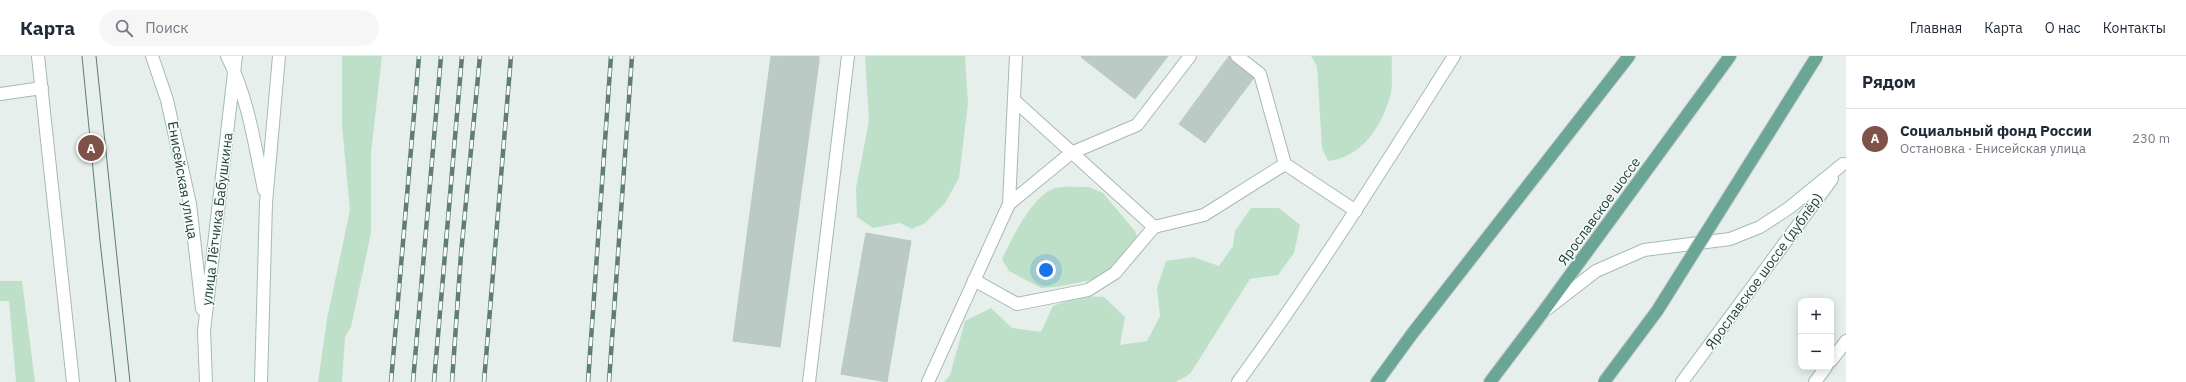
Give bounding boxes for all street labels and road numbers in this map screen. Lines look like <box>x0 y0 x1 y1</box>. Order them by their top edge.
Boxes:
street label: Енисейская улица <box>164 120 202 241</box>
street label: улица Лётчика Бабушкина <box>197 131 237 306</box>
street label: Ярославское шоссе <box>1554 153 1644 269</box>
street label: Ярославское шоссе (дублёр) <box>1701 189 1827 353</box>

